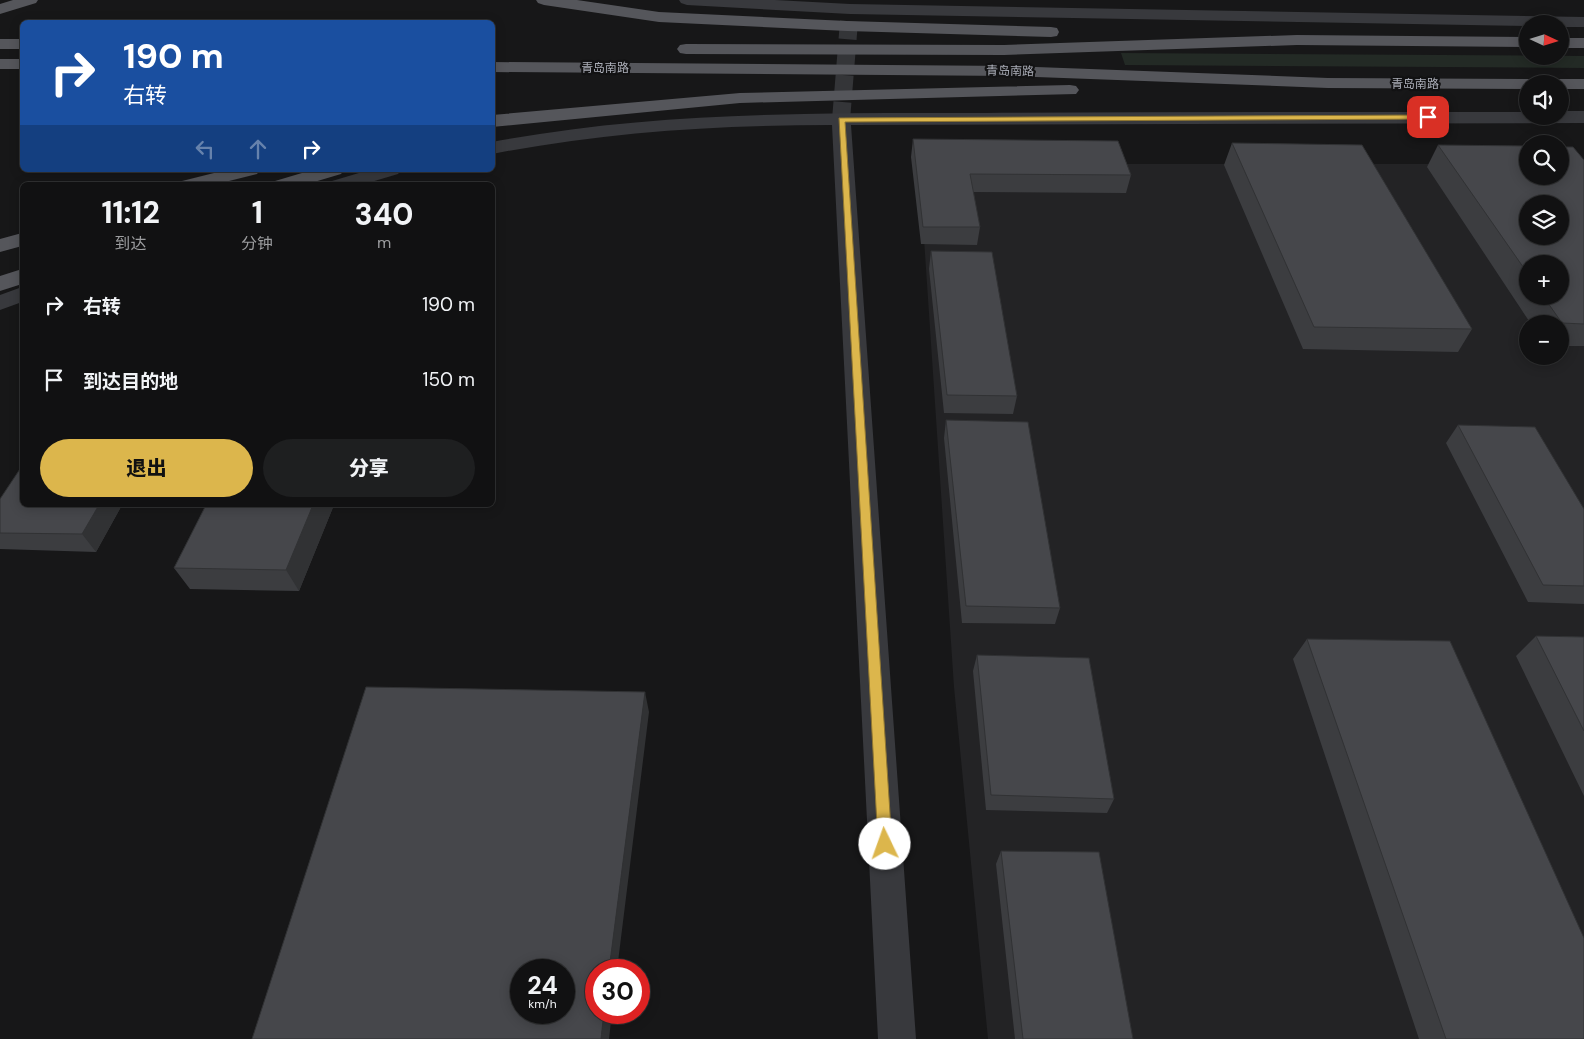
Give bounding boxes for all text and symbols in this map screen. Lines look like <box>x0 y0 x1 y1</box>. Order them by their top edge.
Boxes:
north arrow <box>1519 15 1569 65</box>
map controls <box>1519 15 1569 365</box>
text: 190 m <box>123 33 224 79</box>
icon: right <box>40 40 105 105</box>
street label: 青岛南路 <box>581 60 629 76</box>
street label: 青岛南路 <box>986 63 1034 79</box>
button: sound <box>1519 75 1569 125</box>
street label: 青岛南路 <box>1391 76 1439 92</box>
text: 右转 <box>123 81 167 110</box>
pin <box>1407 96 1449 138</box>
icon: arrive <box>1414 103 1442 131</box>
icon: left <box>191 135 219 163</box>
icon: ahead <box>244 135 272 163</box>
icon: right <box>297 135 325 163</box>
button: search <box>1519 135 1569 185</box>
text: 11:12 <box>101 193 160 232</box>
text: 1 <box>252 193 263 232</box>
text: 340 <box>355 195 414 234</box>
button: layers <box>1519 195 1569 245</box>
text: m <box>377 232 391 253</box>
text: 到达 <box>115 233 147 254</box>
text: 分钟 <box>241 233 273 254</box>
button: + <box>1519 255 1569 305</box>
icon: right <box>40 291 68 319</box>
text: 190 m <box>422 292 475 317</box>
text: 右转 <box>83 294 121 319</box>
button: − <box>1519 315 1569 365</box>
icon: arrive <box>40 366 68 394</box>
text: 150 m <box>423 367 475 392</box>
text: 到达目的地 <box>83 369 178 394</box>
button: 退出 <box>40 439 253 497</box>
button: 分享 <box>263 439 475 497</box>
position arrow <box>858 817 910 869</box>
speed limit sign: 30 <box>585 959 650 1024</box>
text: 24 <box>527 969 558 1002</box>
text: km/h <box>528 996 557 1012</box>

